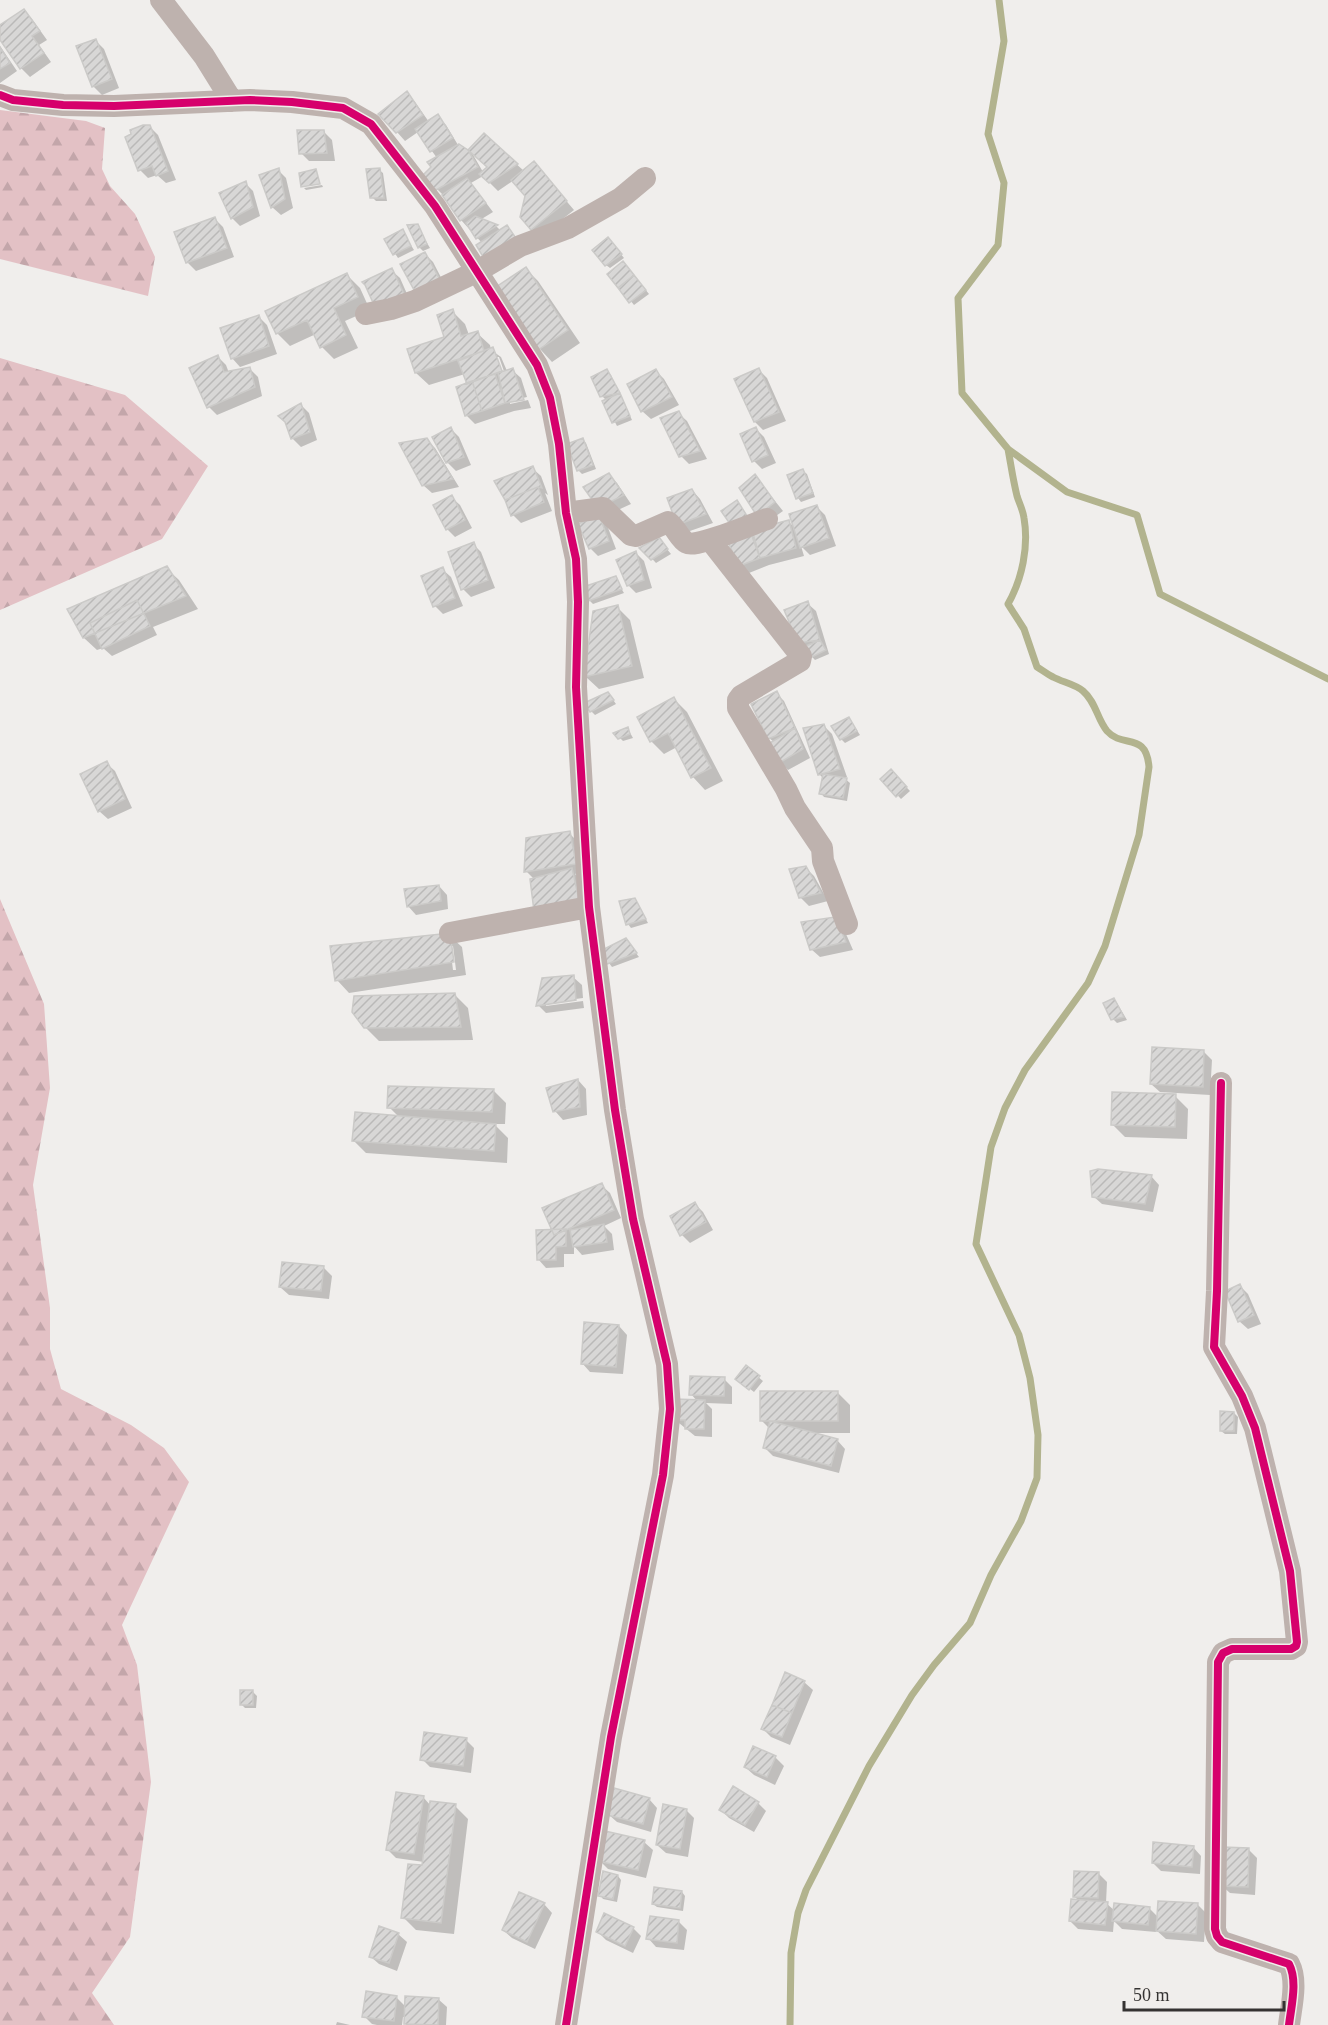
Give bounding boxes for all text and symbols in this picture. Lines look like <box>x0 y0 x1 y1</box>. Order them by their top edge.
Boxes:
scale bar <box>1124 1974 1284 2012</box>
text: 50 m <box>1133 1985 1170 2005</box>

